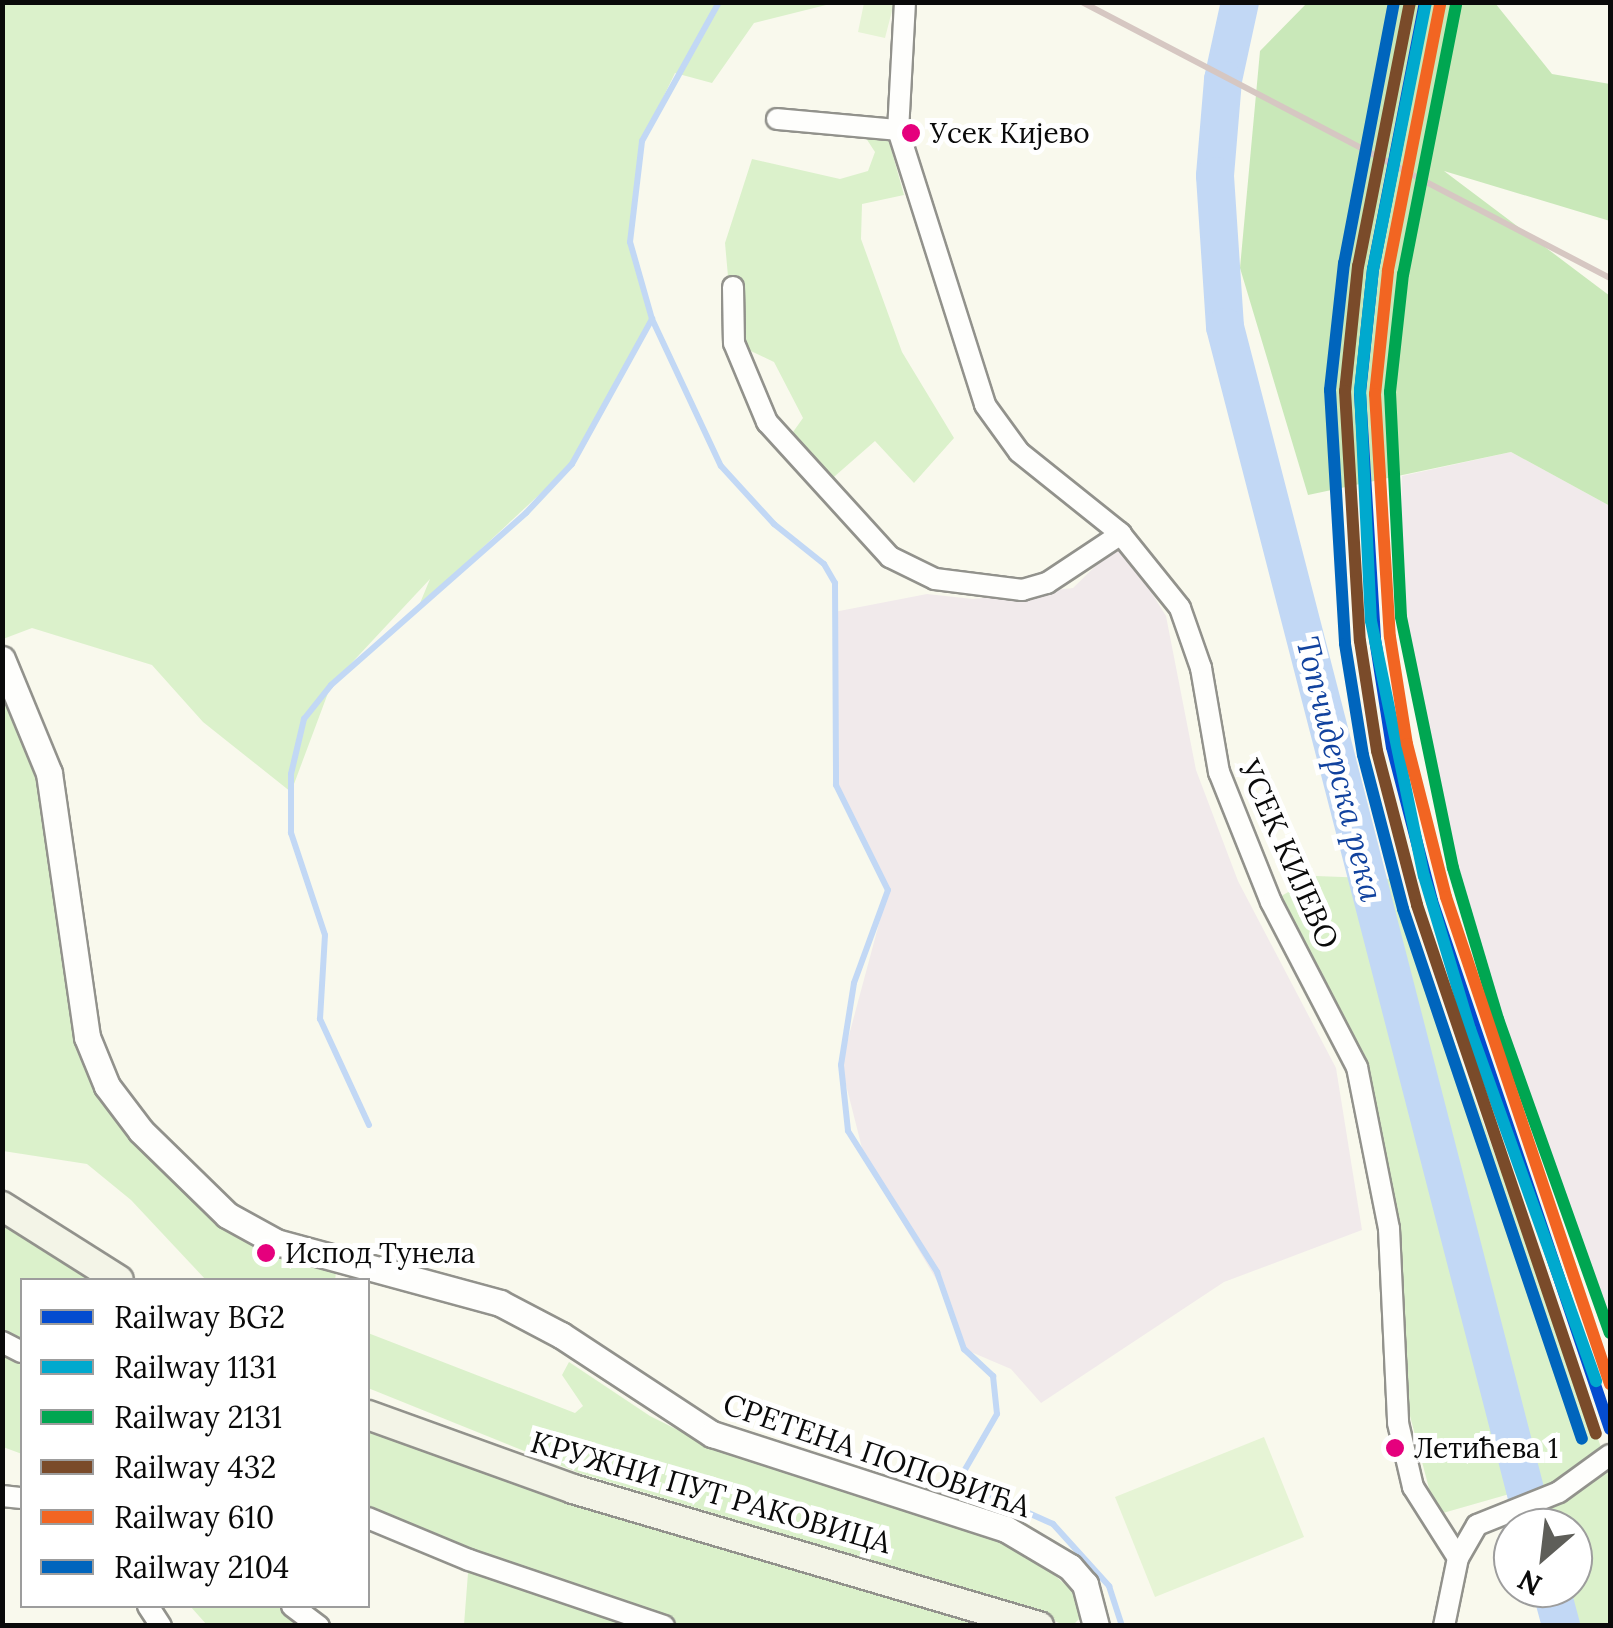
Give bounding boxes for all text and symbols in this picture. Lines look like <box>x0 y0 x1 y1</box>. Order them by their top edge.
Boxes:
place label: Усек Кијево <box>930 116 1090 150</box>
marker: Усек Кијево <box>901 123 921 143</box>
water label: Топчидерска река <box>1288 633 1390 905</box>
street label: УСЕК КИЈЕВО <box>1231 754 1347 954</box>
place label: Испод Тунела <box>285 1236 475 1270</box>
marker: Испод Тунела <box>256 1243 276 1263</box>
legend <box>20 1278 370 1608</box>
text: Railway BG2 <box>114 1298 285 1336</box>
text: Railway 1131 <box>114 1348 277 1386</box>
street label: СРЕТЕНА ПОПОВИЋА <box>719 1385 1035 1525</box>
text: Railway 2131 <box>114 1398 282 1436</box>
street label: КРУЖНИ ПУТ РАКОВИЦА <box>527 1423 895 1561</box>
place label: Летићева 1 <box>1414 1431 1558 1465</box>
marker: Летићева 1 <box>1385 1438 1405 1458</box>
text: Railway 432 <box>114 1448 276 1486</box>
text: Railway 610 <box>114 1498 274 1536</box>
north arrow <box>1493 1508 1593 1608</box>
text: Railway 2104 <box>114 1548 289 1586</box>
text: N <box>1512 1562 1548 1604</box>

